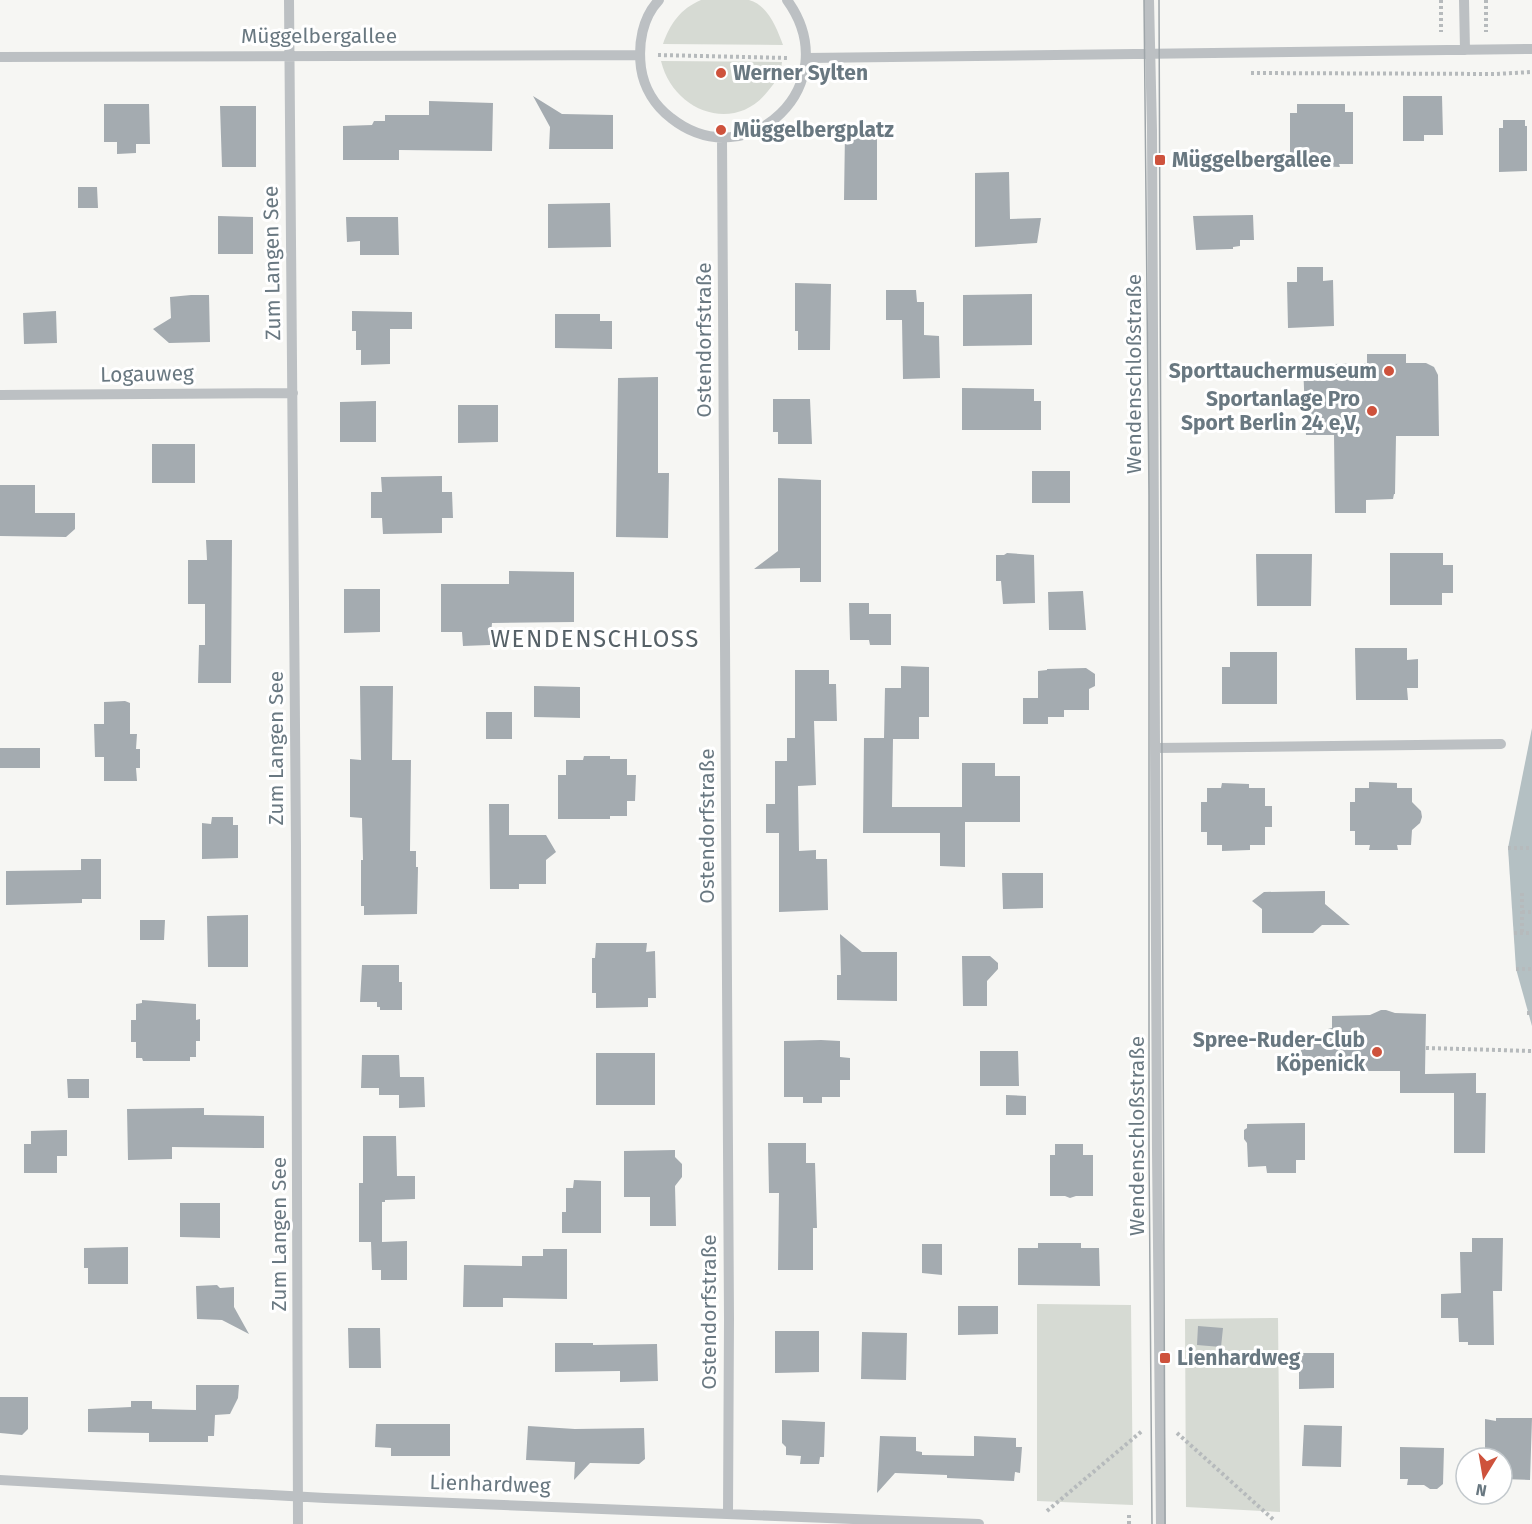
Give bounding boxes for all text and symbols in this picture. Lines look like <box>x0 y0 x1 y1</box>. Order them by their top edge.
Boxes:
street label: Müggelbergallee <box>241 23 397 49</box>
place label: Werner Sylten <box>733 60 868 86</box>
marker: Werner Sylten <box>714 66 728 80</box>
place label: Müggelbergplatz <box>733 117 894 143</box>
marker: Müggelbergplatz <box>714 123 728 137</box>
place label: Müggelbergallee <box>1172 147 1332 173</box>
marker: Müggelbergallee <box>1153 153 1167 167</box>
street label: Zum Langen See <box>258 186 286 340</box>
street label: Ostendorfstraße <box>691 262 717 418</box>
street label: Wendenschloßstraße <box>1121 274 1147 474</box>
place label: Sporttauchermuseum <box>1169 358 1377 384</box>
street label: Logauweg <box>100 360 194 388</box>
marker: Sporttauchermuseum <box>1382 364 1396 378</box>
place label: Sportanlage Pro Sport Berlin 24 e,V, <box>1181 386 1360 436</box>
marker: Sportanlage Pro Sport Berlin 24 e,V, <box>1365 404 1379 418</box>
district label: WENDENSCHLOSS <box>490 625 700 653</box>
street label: Zum Langen See <box>263 671 289 825</box>
street label: Ostendorfstraße <box>694 748 720 904</box>
place label: Spree-Ruder-Club Köpenick <box>1193 1027 1365 1077</box>
street label: Wendenschloßstraße <box>1124 1036 1150 1236</box>
marker: Spree-Ruder-Club Köpenick <box>1370 1045 1384 1059</box>
street label: Zum Langen See <box>266 1157 292 1311</box>
street label: Ostendorfstraße <box>696 1234 722 1390</box>
place label: Lienhardweg <box>1177 1345 1301 1371</box>
marker: Lienhardweg <box>1158 1351 1172 1365</box>
north arrow <box>1454 1446 1514 1506</box>
street label: Lienhardweg <box>429 1469 551 1499</box>
text: N <box>1474 1480 1488 1501</box>

